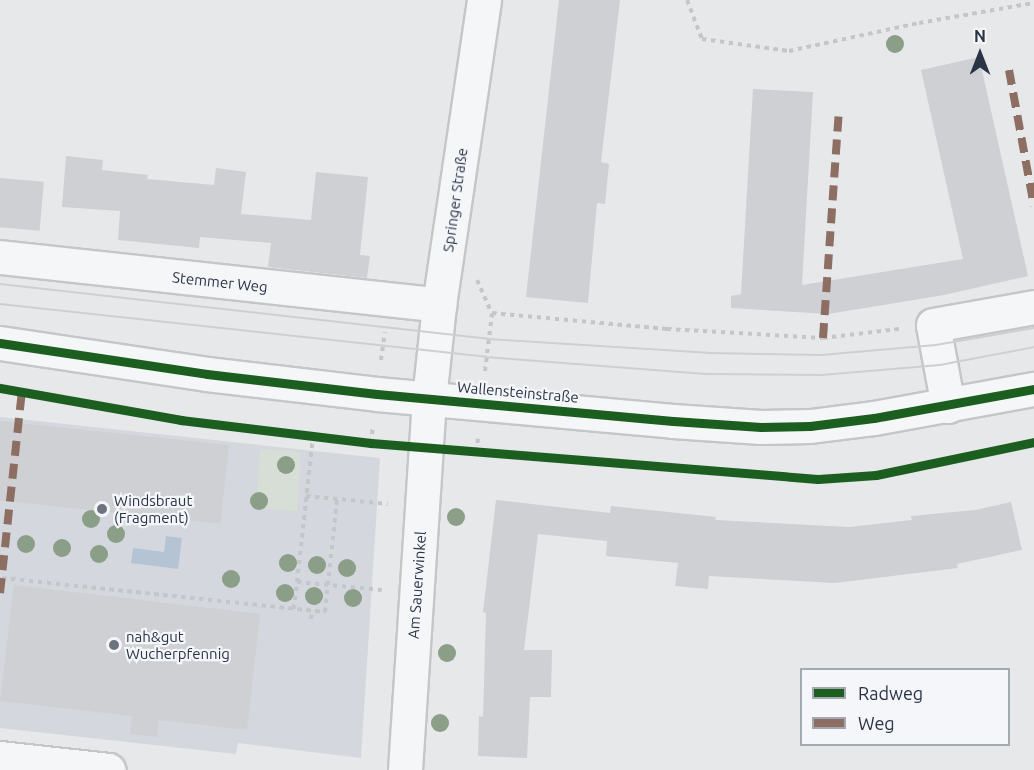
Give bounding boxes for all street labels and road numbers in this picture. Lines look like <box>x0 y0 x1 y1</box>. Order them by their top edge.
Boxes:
street label: Springer Straße <box>439 147 471 253</box>
street label: Stemmer Weg <box>171 268 269 296</box>
street label: Wallensteinstraße <box>456 378 580 406</box>
street label: Am Sauerwinkel <box>404 531 430 639</box>

